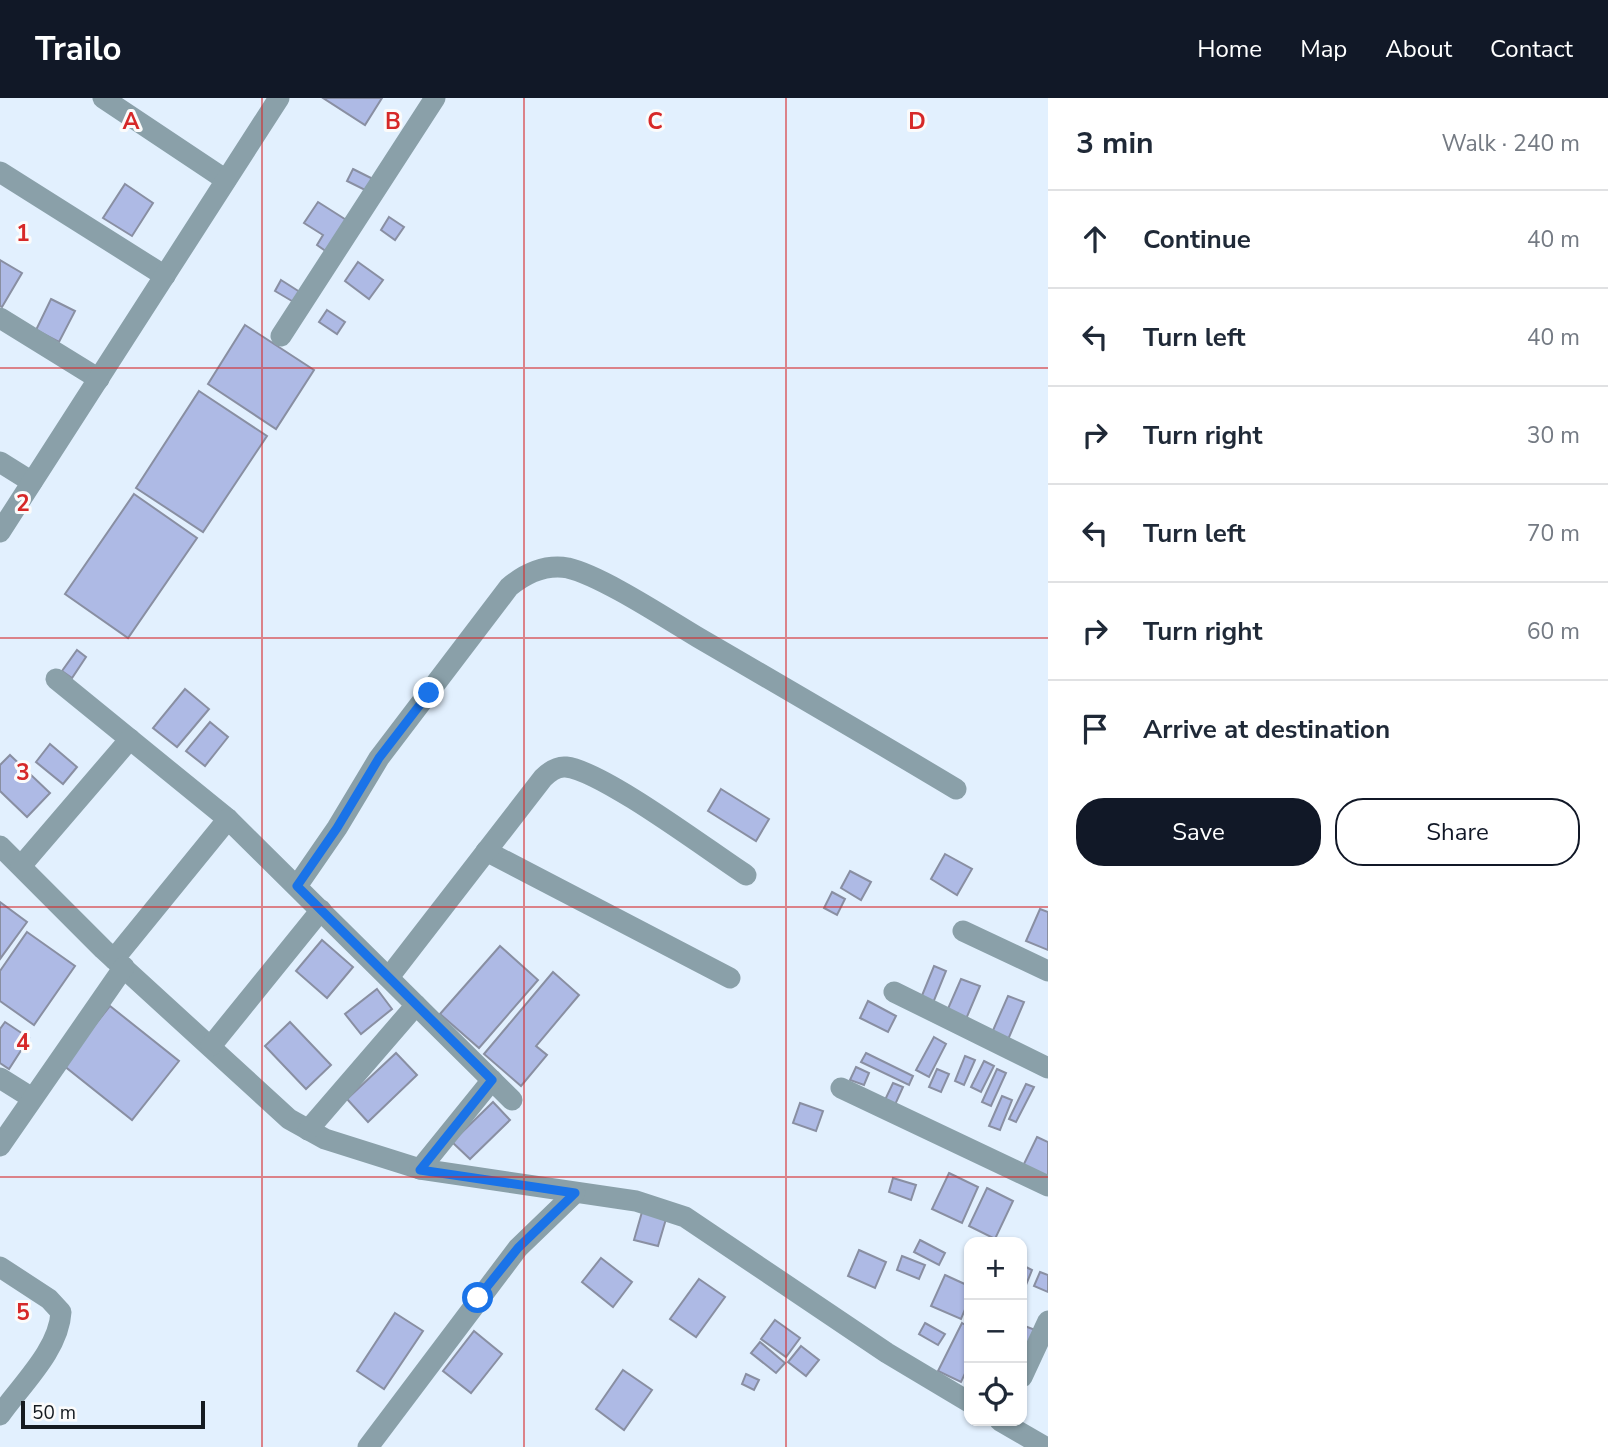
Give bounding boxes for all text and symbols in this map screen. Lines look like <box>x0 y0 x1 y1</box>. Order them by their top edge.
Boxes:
text: Trailo <box>35 27 122 72</box>
text: Home <box>1197 33 1262 65</box>
text: Map <box>1300 33 1347 65</box>
text: About <box>1385 33 1452 65</box>
text: Contact <box>1490 33 1573 65</box>
text: A <box>122 106 140 137</box>
text: B <box>385 106 401 137</box>
text: C <box>647 106 663 137</box>
text: D <box>908 106 926 137</box>
text: 3 min <box>1076 123 1154 164</box>
text: Walk · 240 m <box>1441 128 1580 159</box>
text: 1 <box>16 218 30 249</box>
icon: ahead <box>1076 220 1114 258</box>
text: Continue <box>1143 222 1251 257</box>
text: 40 m <box>1527 224 1580 255</box>
icon: left <box>1076 318 1114 356</box>
text: Turn left <box>1143 320 1246 355</box>
text: 40 m <box>1527 322 1580 353</box>
icon: right <box>1076 416 1114 454</box>
text: Turn right <box>1143 418 1262 453</box>
text: 30 m <box>1527 420 1580 451</box>
text: 2 <box>16 488 30 519</box>
icon: left <box>1076 514 1114 552</box>
text: Turn left <box>1143 516 1246 551</box>
text: 70 m <box>1527 518 1580 549</box>
icon: right <box>1076 612 1114 650</box>
text: Turn right <box>1143 614 1262 649</box>
text: 60 m <box>1527 616 1580 647</box>
route end <box>413 677 444 708</box>
icon: arrive <box>1076 710 1114 748</box>
text: Arrive at destination <box>1143 712 1390 747</box>
text: 3 <box>16 757 30 788</box>
button: Save <box>1076 798 1321 866</box>
button: Share <box>1335 798 1580 866</box>
text: 4 <box>16 1027 30 1058</box>
map controls <box>964 1237 1027 1426</box>
button: + <box>964 1237 1027 1300</box>
route start <box>462 1282 493 1313</box>
text: 5 <box>16 1297 30 1328</box>
button: − <box>964 1300 1027 1363</box>
button: locate <box>964 1363 1027 1426</box>
scale bar <box>21 1398 205 1430</box>
text: 50 m <box>32 1400 76 1426</box>

